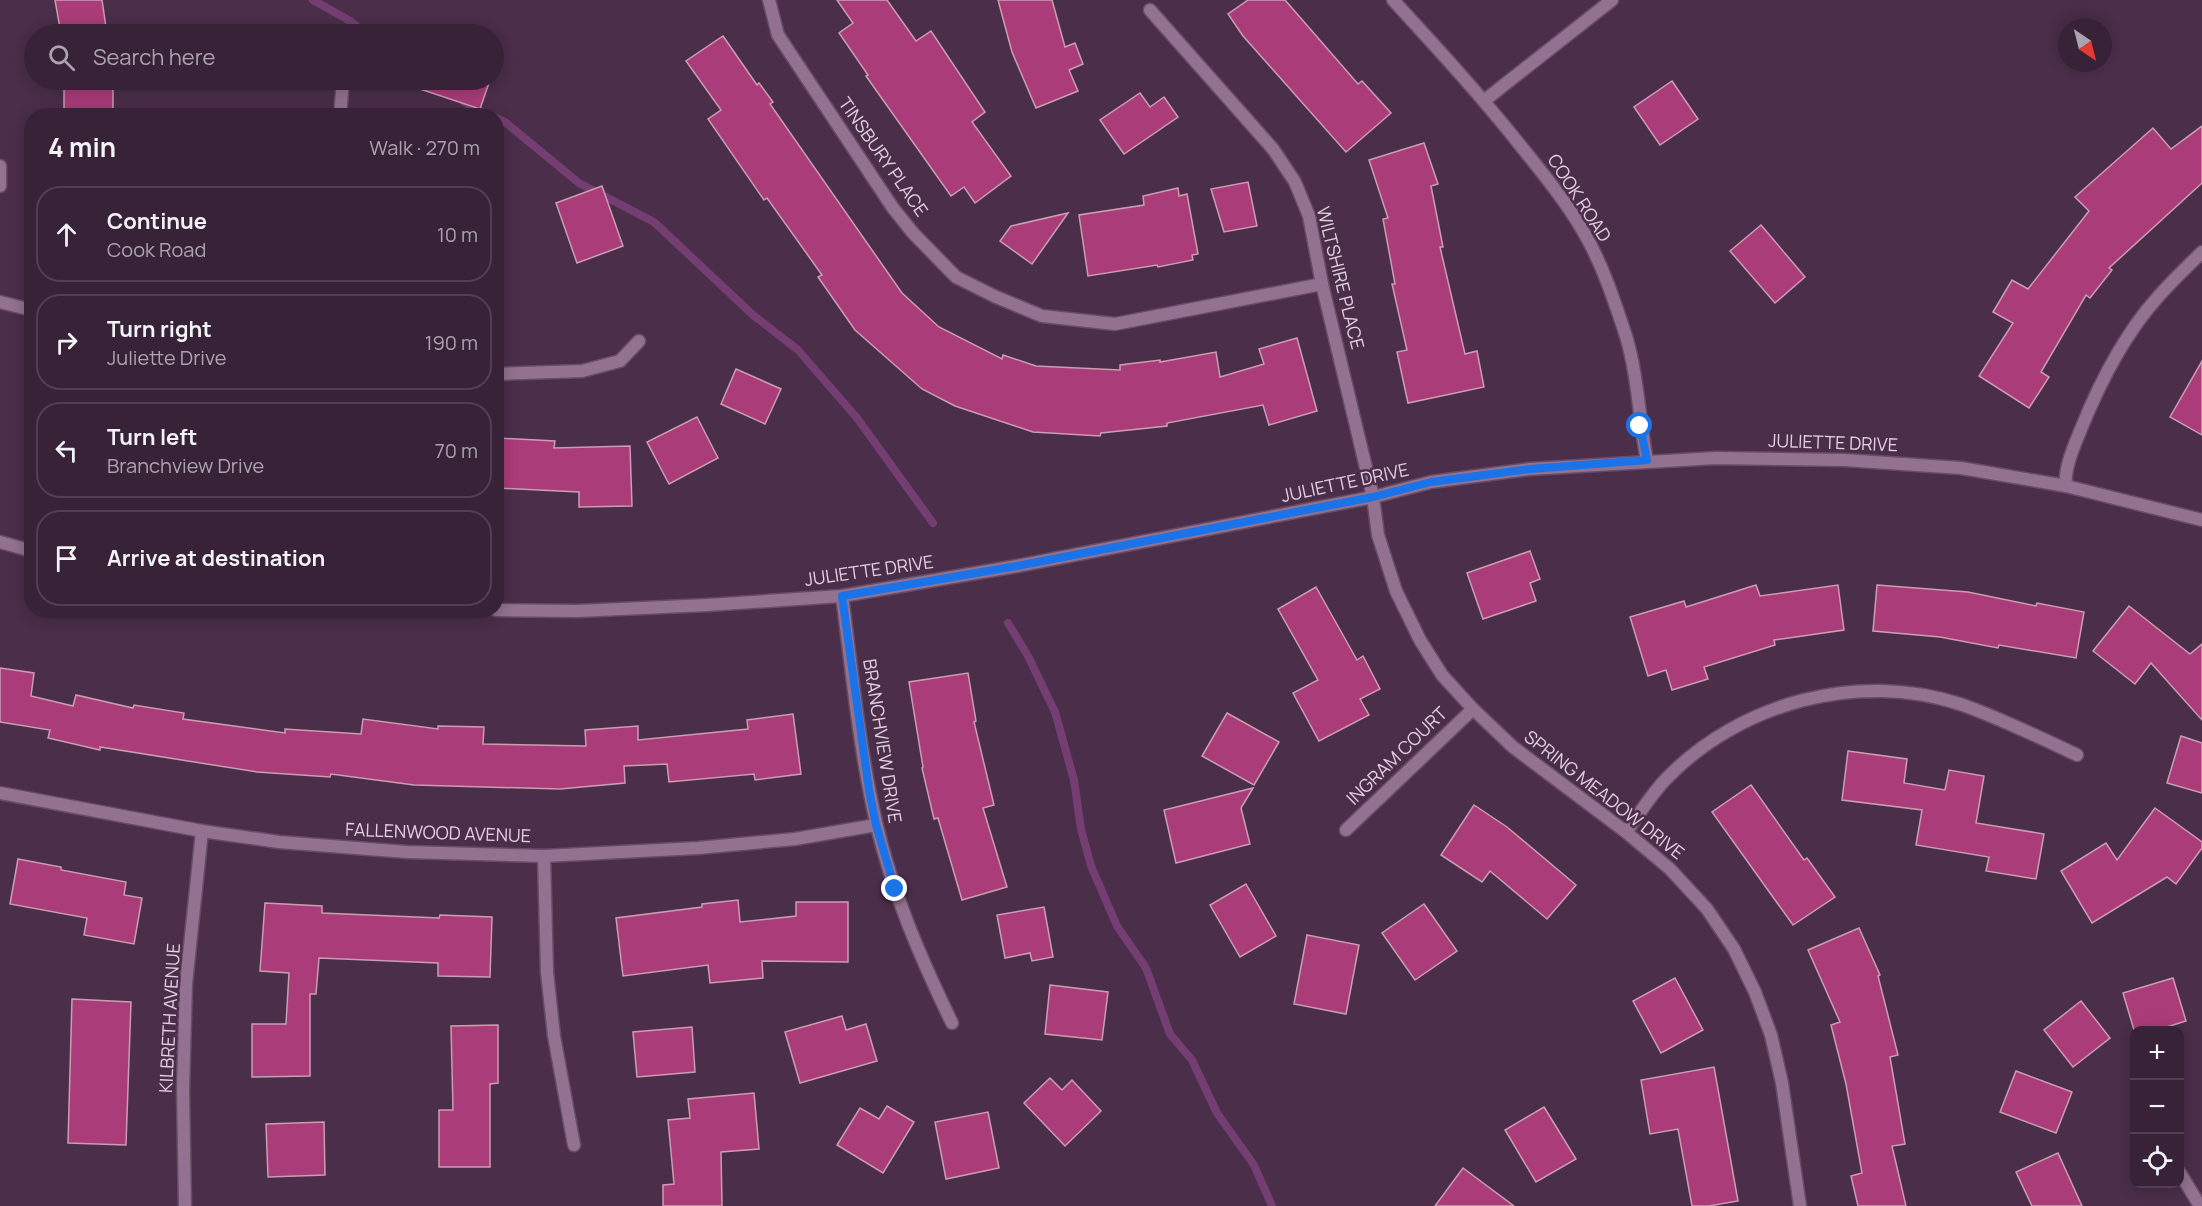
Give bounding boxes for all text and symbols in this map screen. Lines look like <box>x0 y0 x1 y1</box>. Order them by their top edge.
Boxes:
north arrow <box>2058 18 2112 72</box>
search box <box>24 24 504 90</box>
icon: search <box>45 41 78 74</box>
text: Search here <box>93 42 215 72</box>
street label: TINSBURY PLACE <box>834 92 934 221</box>
text: 4 min <box>48 129 116 165</box>
text: Walk · 270 m <box>369 134 480 161</box>
street label: COOK ROAD <box>1542 149 1617 246</box>
street label: WILTSHIRE PLACE <box>1312 204 1370 352</box>
text: Continue <box>107 206 207 236</box>
icon: ahead <box>50 218 83 251</box>
text: 10 m <box>437 221 478 248</box>
text: Cook Road <box>107 236 206 263</box>
text: Turn right <box>107 314 212 344</box>
icon: right <box>50 326 83 359</box>
text: 190 m <box>425 329 478 356</box>
text: Juliette Drive <box>107 344 226 371</box>
route start <box>1626 412 1652 438</box>
text: Turn left <box>107 422 197 452</box>
street label: JULIETTE DRIVE <box>1768 428 1898 456</box>
icon: left <box>50 434 83 467</box>
text: 70 m <box>435 437 478 464</box>
text: Branchview Drive <box>107 452 264 479</box>
street label: JULIETTE DRIVE <box>1279 457 1411 507</box>
icon: arrive <box>50 542 83 575</box>
text: Arrive at destination <box>107 543 325 573</box>
street label: JULIETTE DRIVE <box>803 549 935 591</box>
street label: BRANCHVIEW DRIVE <box>858 657 908 825</box>
street label: INGRAM COURT <box>1341 701 1452 810</box>
street label: SPRING MEADOW DRIVE <box>1520 724 1690 864</box>
street label: FALLENWOOD AVENUE <box>345 817 531 847</box>
route end <box>881 875 907 901</box>
street label: KILBRETH AVENUE <box>153 942 185 1093</box>
map controls <box>2130 1026 2184 1188</box>
button: + <box>2130 1026 2184 1080</box>
button: − <box>2130 1080 2184 1134</box>
button: locate <box>2130 1134 2184 1188</box>

